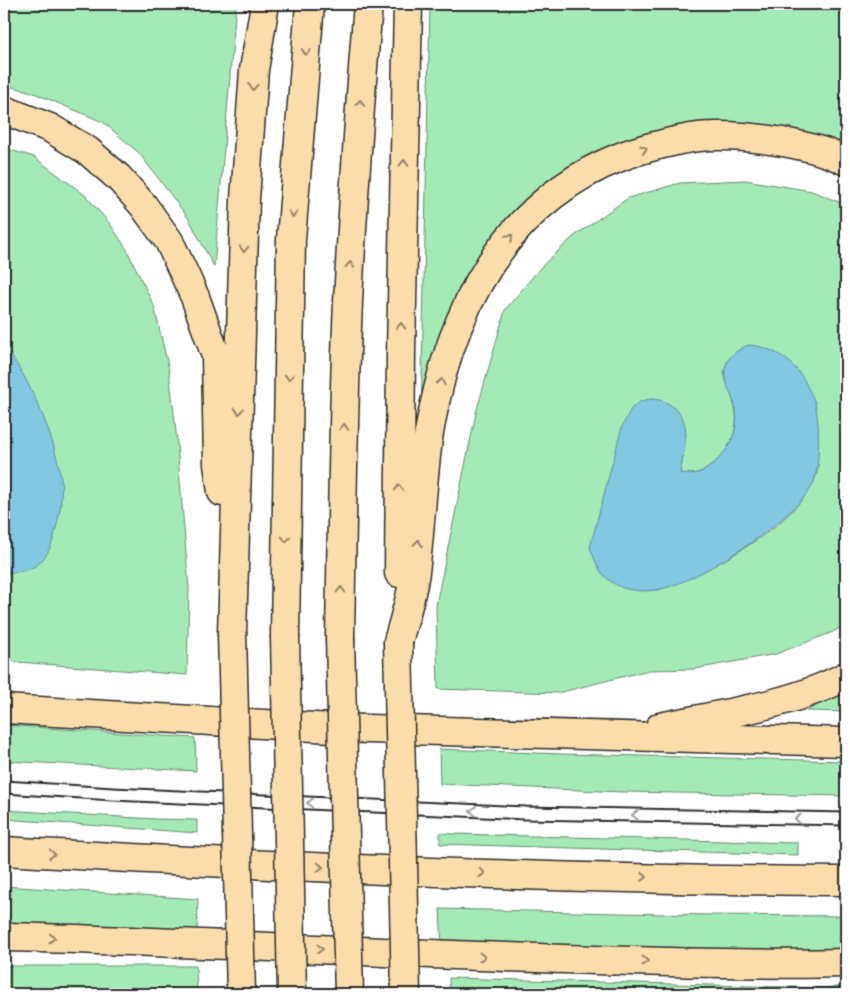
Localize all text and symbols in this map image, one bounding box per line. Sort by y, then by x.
one-way arrow [301,49,312,57]
one-way arrow [248,83,259,91]
one-way arrow [354,98,365,106]
one-way arrow [639,145,647,155]
one-way arrow [399,159,409,166]
one-way arrow [288,211,299,219]
one-way arrow [504,233,513,242]
one-way arrow [238,245,249,253]
one-way arrow [345,261,356,269]
one-way arrow [396,321,406,329]
one-way arrow [284,373,294,381]
one-way arrow [435,378,446,387]
one-way arrow [233,408,244,416]
one-way arrow [339,423,350,431]
one-way arrow [394,484,405,492]
one-way arrow [281,535,292,543]
one-way arrow [412,538,423,546]
one-way arrow [336,585,346,593]
one-way arrow [306,798,314,809]
one-way arrow [468,805,476,816]
one-way arrow [631,810,638,820]
one-way arrow [793,813,801,824]
one-way arrow [49,848,57,859]
one-way arrow [316,861,324,872]
one-way arrow [478,867,486,878]
one-way arrow [641,872,649,883]
one-way arrow [49,933,57,943]
one-way arrow [316,944,324,955]
one-way arrow [478,952,486,962]
one-way arrow [641,956,649,967]

